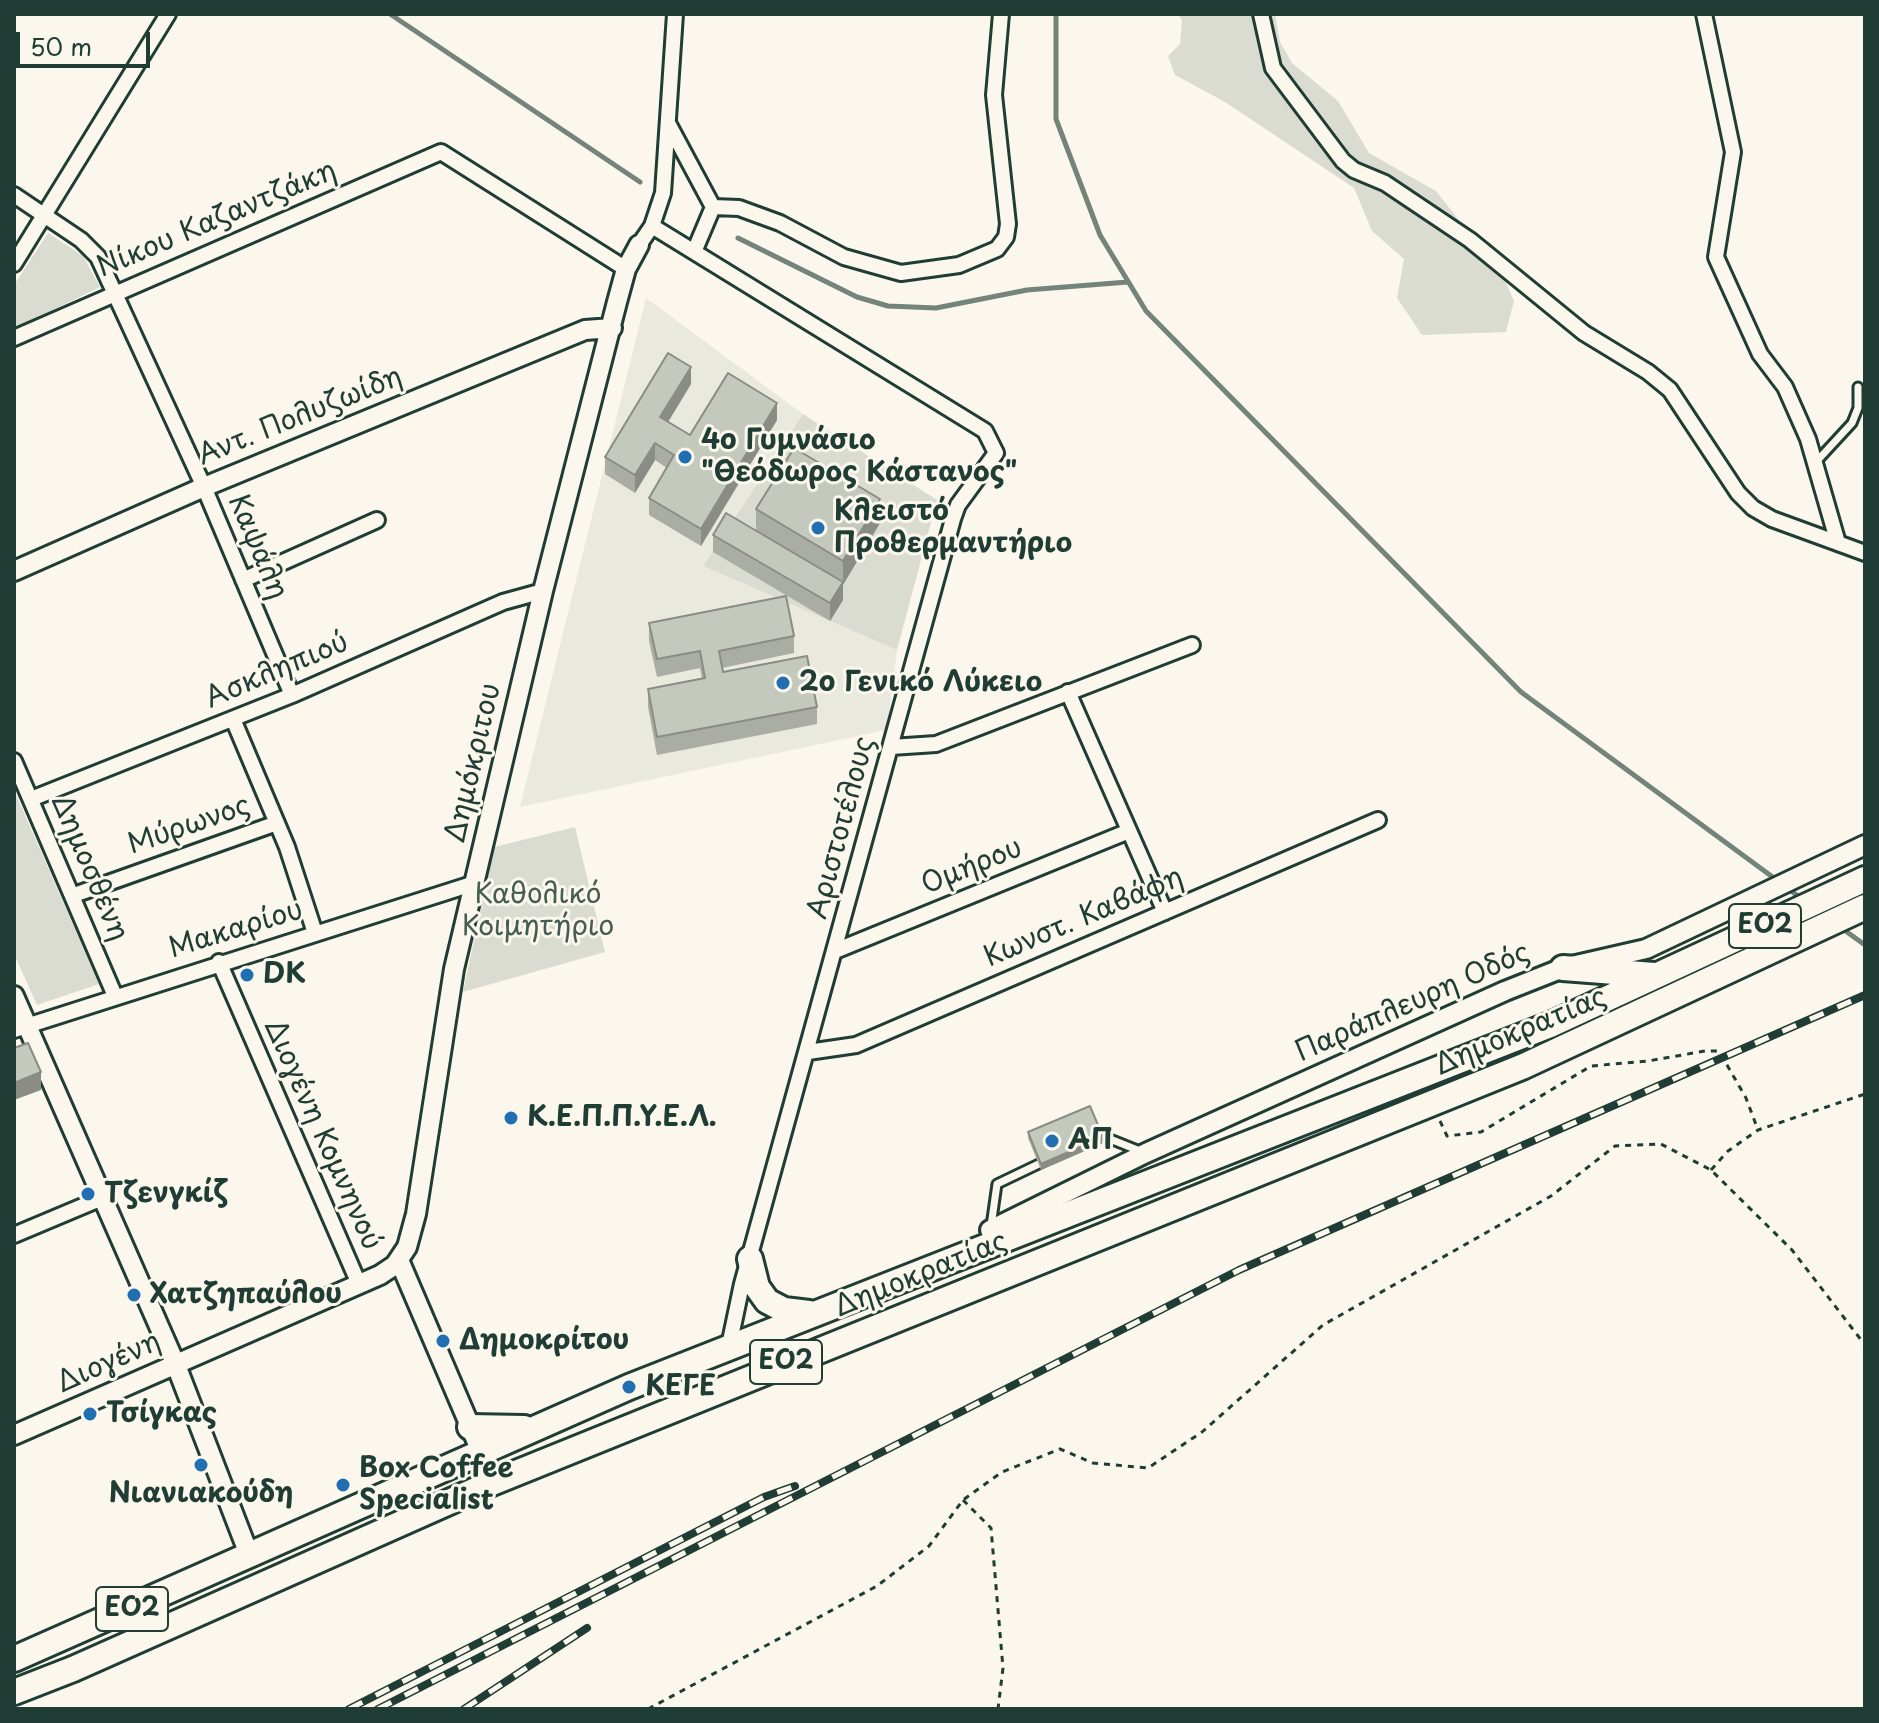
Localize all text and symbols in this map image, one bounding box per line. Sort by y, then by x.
scale bar [20,16,154,66]
text: 50 m [30,28,92,64]
street label: Νίκου Καζαντζάκη [92,154,342,286]
street label: Αντ. Πολυζωίδη [193,361,407,473]
place label: 4ο Γυμνάσιο "Θεόδωρος Κάστανος" [701,424,1017,490]
marker: 4ο Γυμνάσιο "Θεόδωρος Κάστανος" [676,448,694,466]
street label: Καψάλη [220,489,294,605]
place label: Κλειστό Προθερμαντήριο [834,495,1072,561]
marker: Κλειστό Προθερμαντήριο [809,519,827,537]
street label: Ασκληπιού [201,626,353,716]
place label: 2ο Γενικό Λύκειο [799,666,1042,700]
marker: 2ο Γενικό Λύκειο [774,674,792,692]
street label: Δημόκριτου [439,680,509,846]
street label: Αριστοτέλους [802,733,882,923]
street label: Μύρωνος [123,789,255,863]
street label: Δημοσθένη [43,790,135,946]
street label: Ομήρου [917,832,1027,902]
street label: Κωνστ. Καβάφη [979,861,1189,975]
park label: Καθολικό Κοιμητήριο [462,878,614,944]
street label: Μακαρίου [165,894,307,966]
road number: ΕΟ2 [1729,904,1801,948]
street label: Παράπλευρη Οδός [1291,936,1535,1070]
place label: DK [263,958,306,992]
marker: DK [238,966,256,984]
street label: Δημοκρατίας [1430,981,1612,1083]
street label: Διογένη Κομνηνού [256,1015,388,1255]
place label: Κ.Ε.Π.Π.Υ.Ε.Λ. [527,1101,717,1135]
marker: Κ.Ε.Π.Π.Υ.Ε.Λ. [502,1109,520,1127]
place label: ΑΠ [1068,1124,1113,1158]
marker: ΑΠ [1043,1132,1061,1150]
place label: Τζενγκίζ [104,1177,228,1211]
marker: Τζενγκίζ [79,1185,97,1203]
street label: Δημοκρατίας [830,1225,1012,1325]
place label: Χατζηπαύλου [150,1278,342,1312]
marker: Χατζηπαύλου [125,1286,143,1304]
place label: Δημοκρίτου [459,1324,629,1358]
street label: Διογένη [52,1325,166,1401]
marker: Δημοκρίτου [434,1332,452,1350]
road number: ΕΟ2 [750,1340,822,1384]
place label: ΚΕΓΕ [645,1370,716,1404]
marker: ΚΕΓΕ [620,1378,638,1396]
place label: Τσίγκας [106,1397,217,1431]
marker: Τσίγκας [81,1405,99,1423]
place label: Box Coffee Specialist [359,1452,513,1518]
marker: Νιανιακούδη [192,1456,210,1474]
marker: Box Coffee Specialist [334,1476,352,1494]
place label: Νιανιακούδη [109,1477,293,1511]
road number: ΕΟ2 [96,1587,168,1631]

